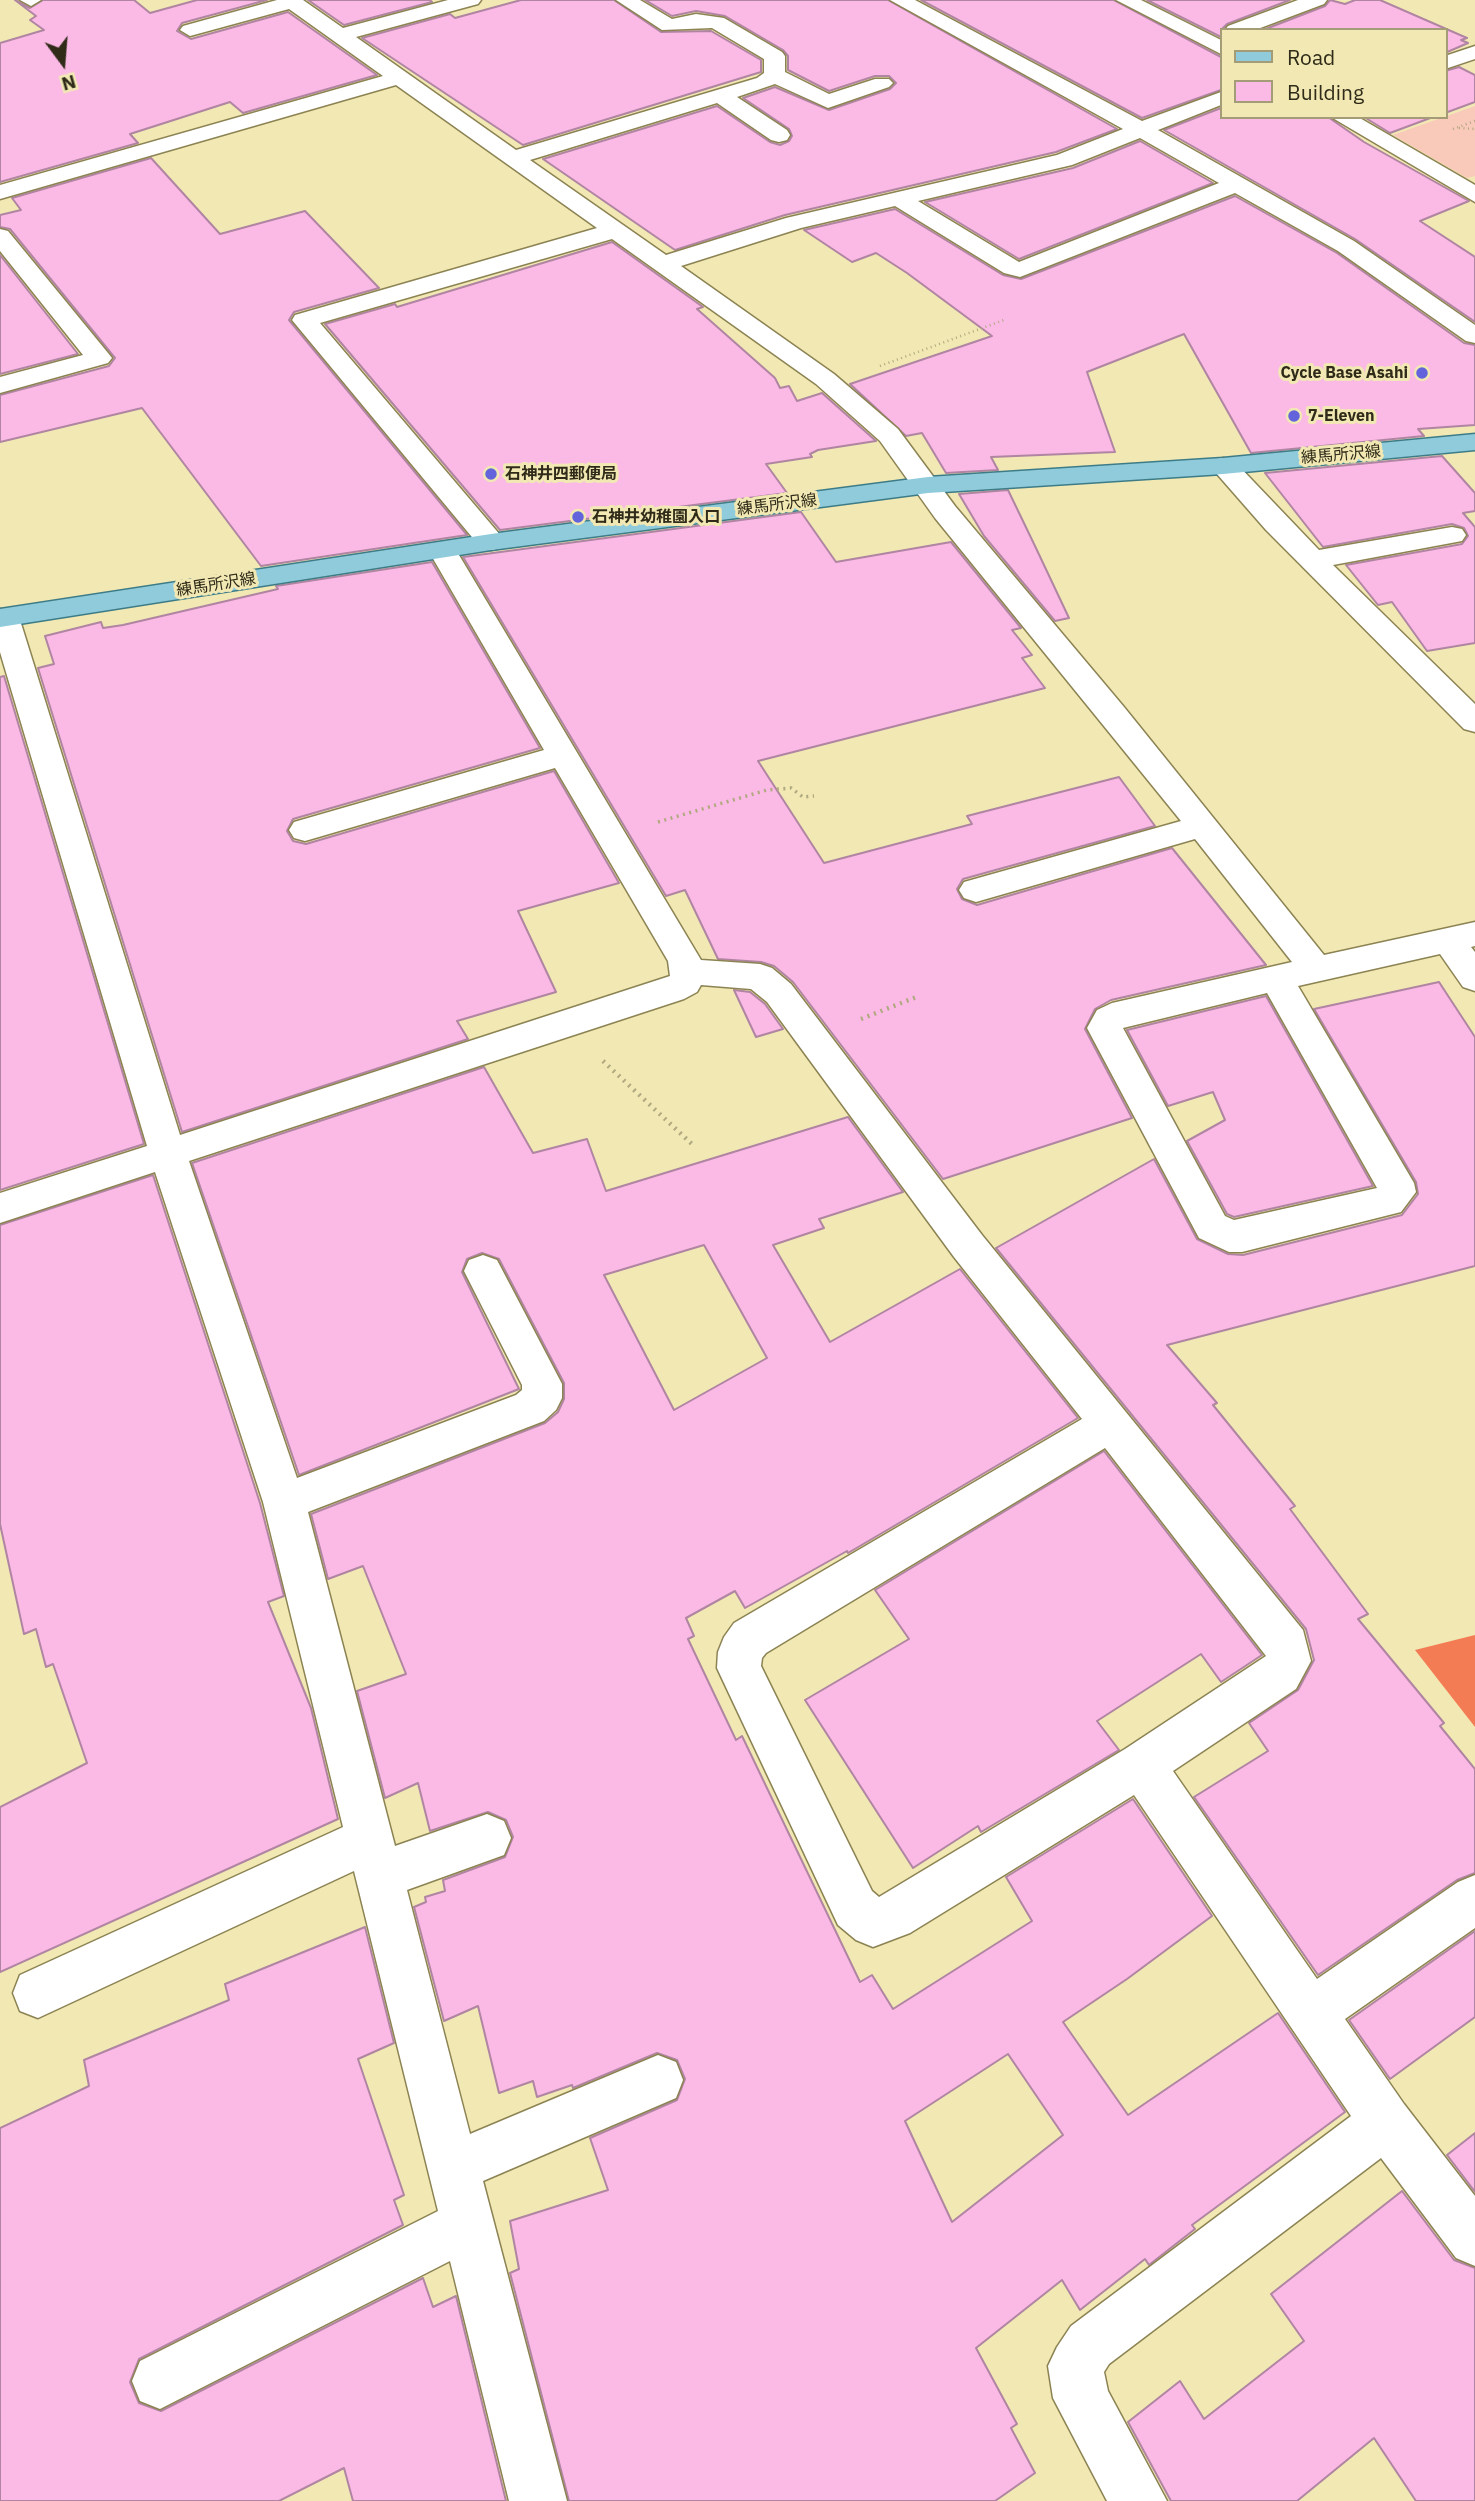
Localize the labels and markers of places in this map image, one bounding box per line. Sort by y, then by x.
place label: Cycle Base Asahi [1280,363,1408,383]
marker: Cycle Base Asahi [1414,365,1430,381]
place label: 7-Eleven [1308,406,1374,426]
marker: 7-Eleven [1286,408,1302,424]
place label: 石神井四郵便局 [505,464,617,484]
marker: 石神井四郵便局 [483,466,499,482]
place label: 石神井幼稚園入口 [592,507,720,527]
marker: 石神井幼稚園入口 [570,509,586,525]

